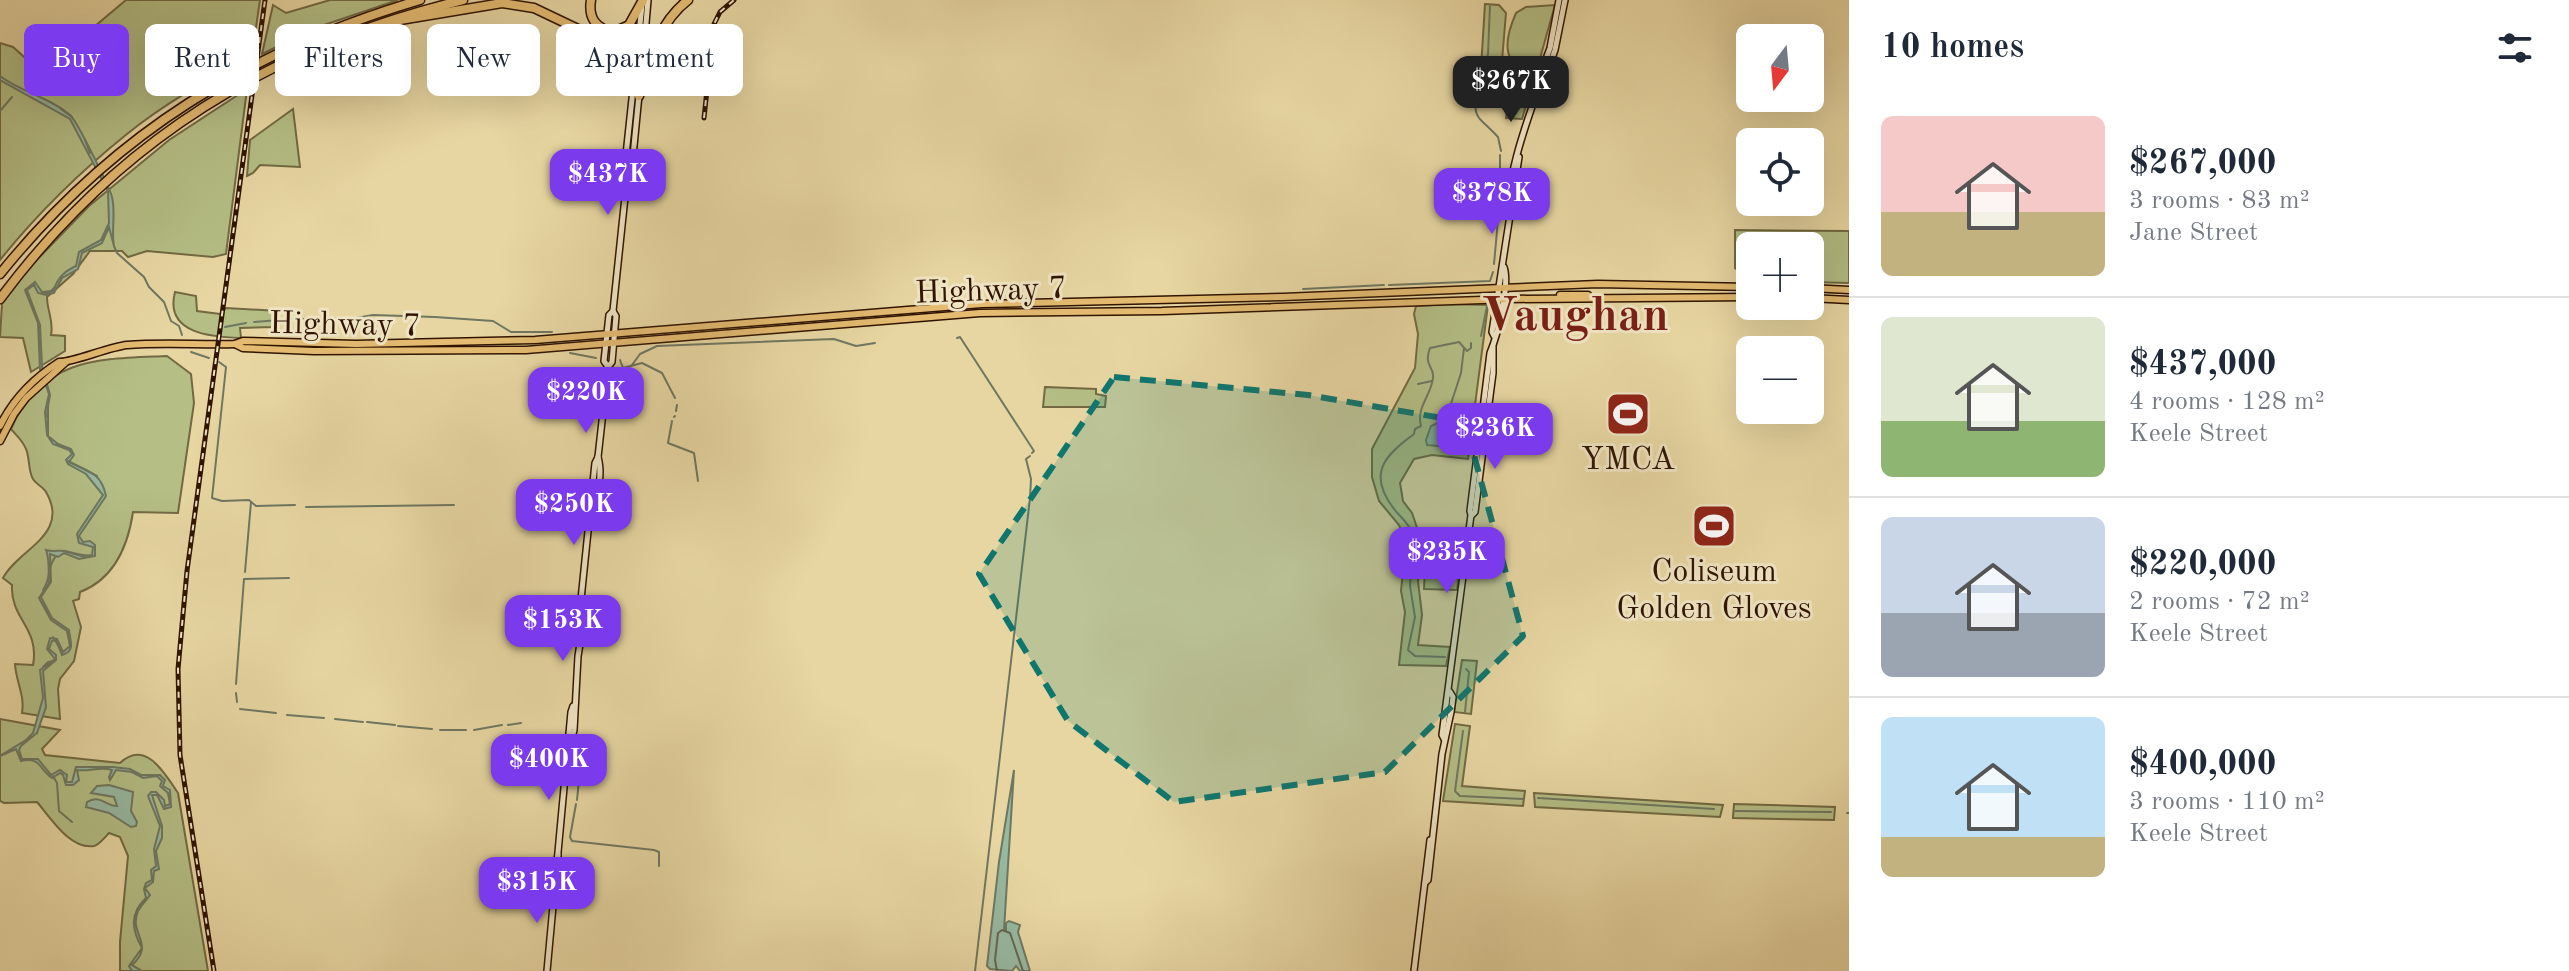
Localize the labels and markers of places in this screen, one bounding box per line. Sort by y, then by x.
pin: $267K [1455,56,1567,124]
pin: $437K [552,149,664,217]
pin: $378K [1436,168,1548,236]
pin: $220K [530,367,642,435]
sports icon: YMCA [1604,390,1652,438]
pin: $236K [1439,403,1551,471]
place label: YMCA [1581,445,1675,477]
pin: $250K [518,479,630,547]
sports icon: Coliseum Golden Gloves [1690,502,1738,550]
pin: $235K [1391,527,1503,595]
place label: Coliseum Golden Gloves [1616,557,1812,626]
pin: $153K [507,595,619,663]
pin: $400K [493,734,605,802]
pin: $315K [481,857,593,925]

